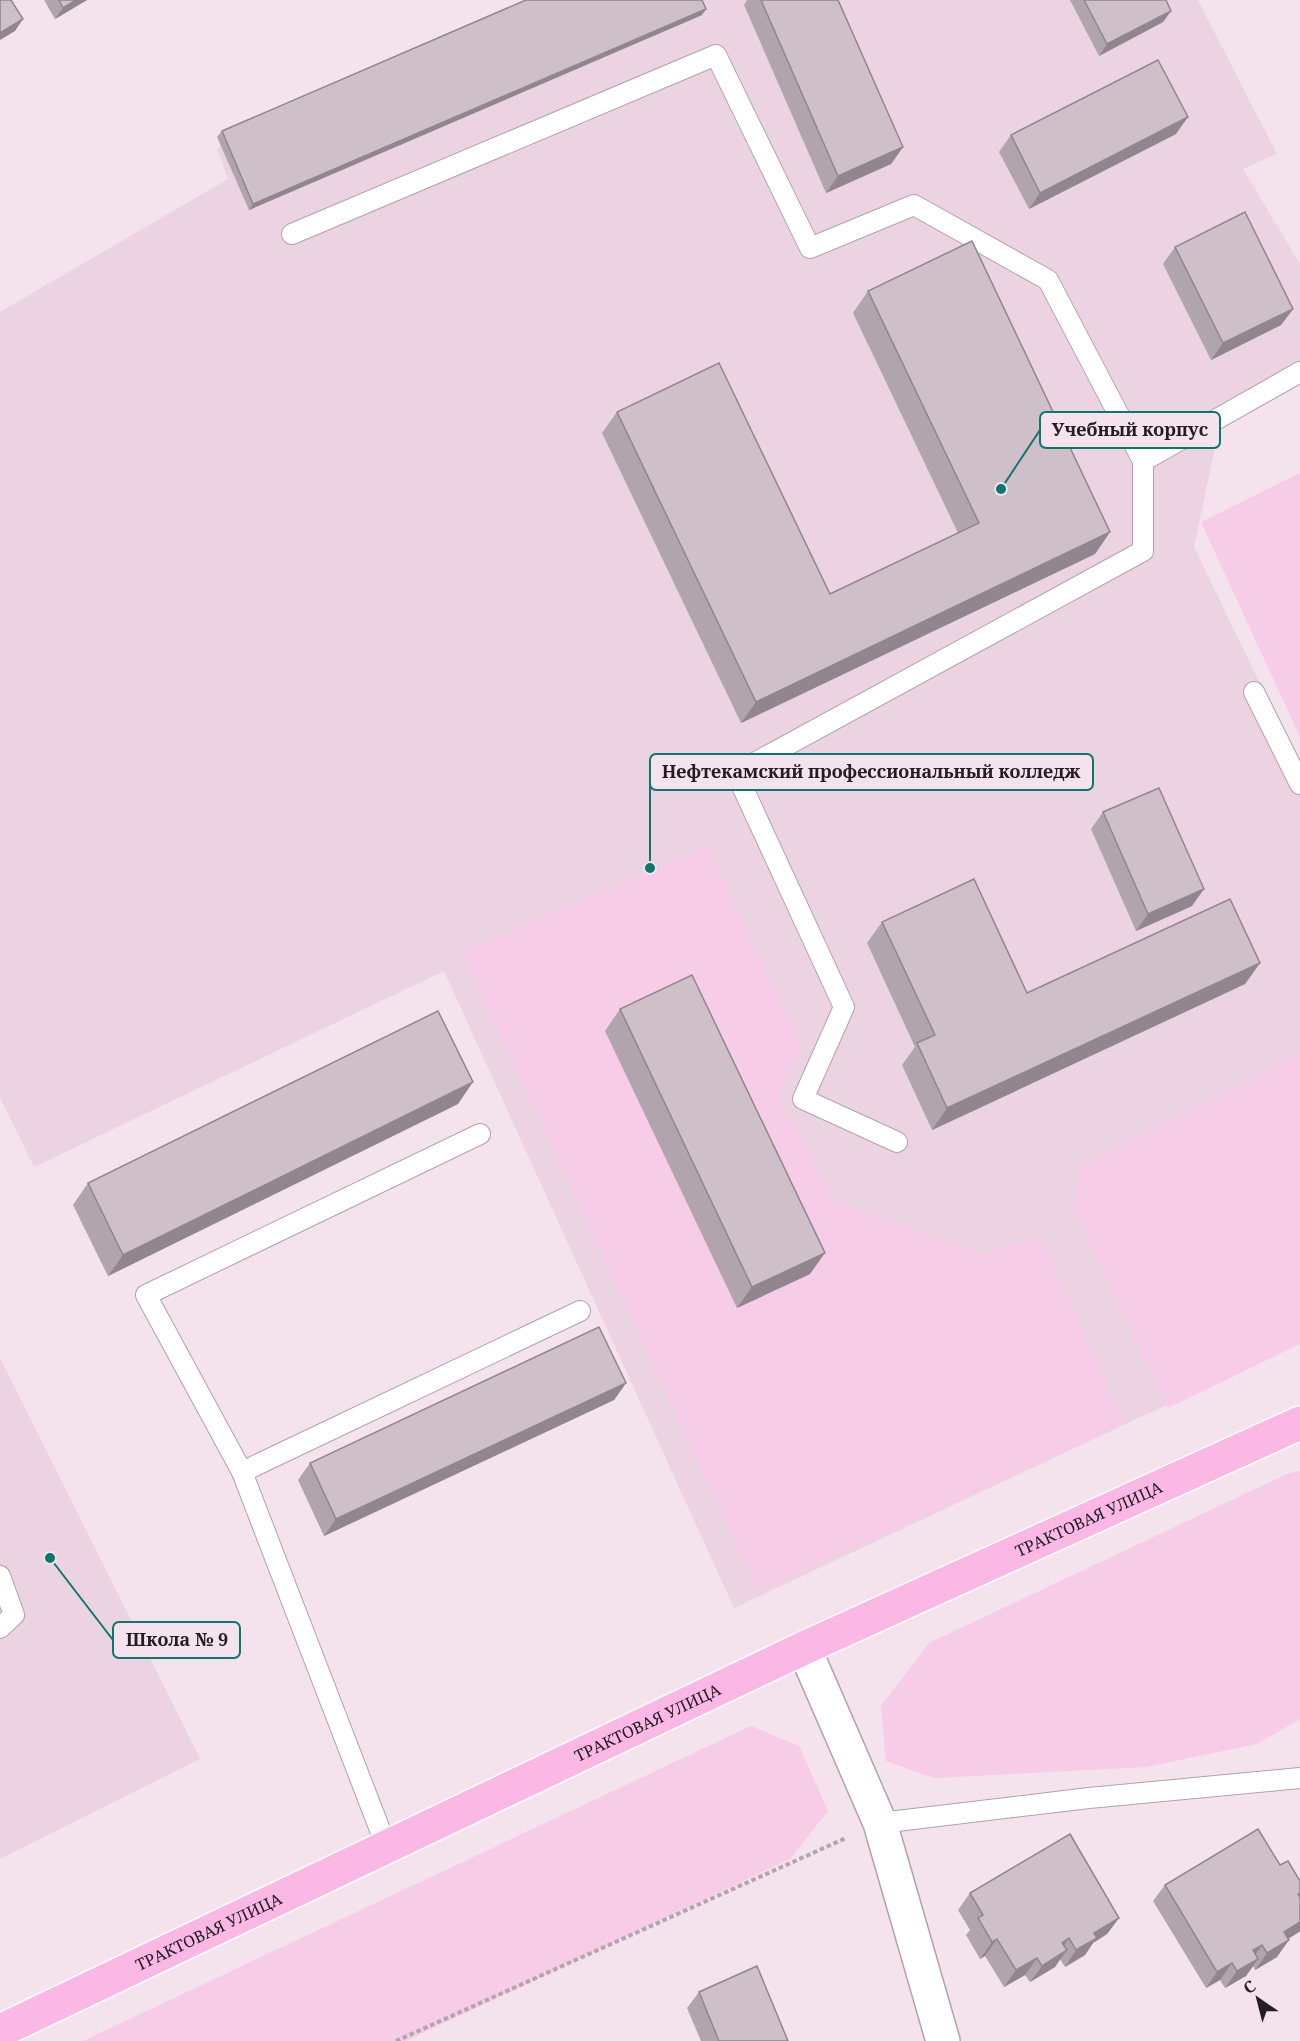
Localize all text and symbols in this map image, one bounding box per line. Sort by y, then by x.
callout: Учебный корпус [1040,412,1220,448]
text: Учебный корпус [1052,417,1208,441]
callout: Нефтекамский профессиональный колледж [650,754,1093,790]
text: Нефтекамский профессиональный колледж [662,759,1080,783]
street label: ТРАКТОВАЯ УЛИЦА [1011,1476,1166,1562]
callout: Школа № 9 [113,1622,240,1658]
text: Школа № 9 [126,1627,228,1651]
street label: ТРАКТОВАЯ УЛИЦА [571,1678,725,1767]
street label: ТРАКТОВАЯ УЛИЦА [132,1887,286,1976]
north arrow [1228,1969,1288,2029]
text: С [1239,1975,1260,1999]

